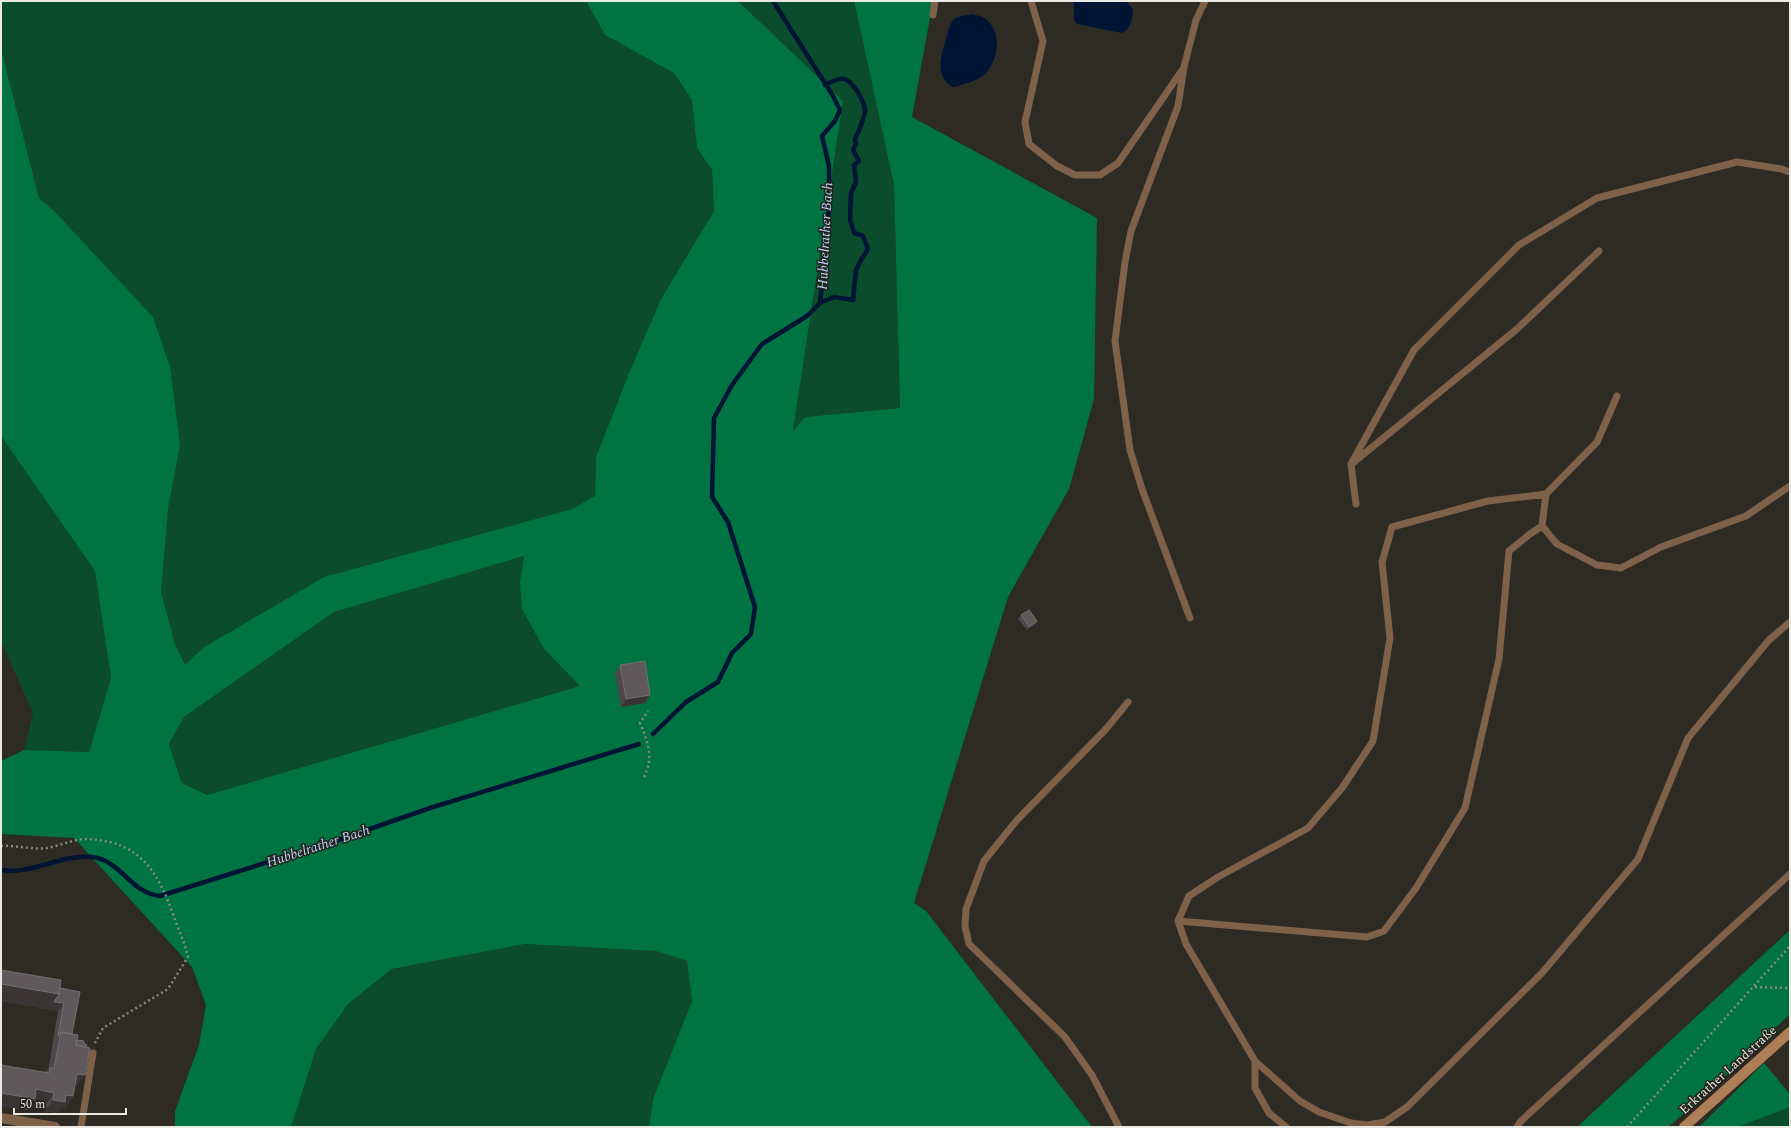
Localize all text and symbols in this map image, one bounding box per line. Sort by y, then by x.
water label: Hubbelrather Bach [812,182,838,290]
water label: Hubbelrather Bach [263,819,373,873]
street label: Erkrather Landstraße [1675,1021,1781,1119]
scale bar [14,1090,126,1116]
text: 50 m [20,1095,45,1114]

